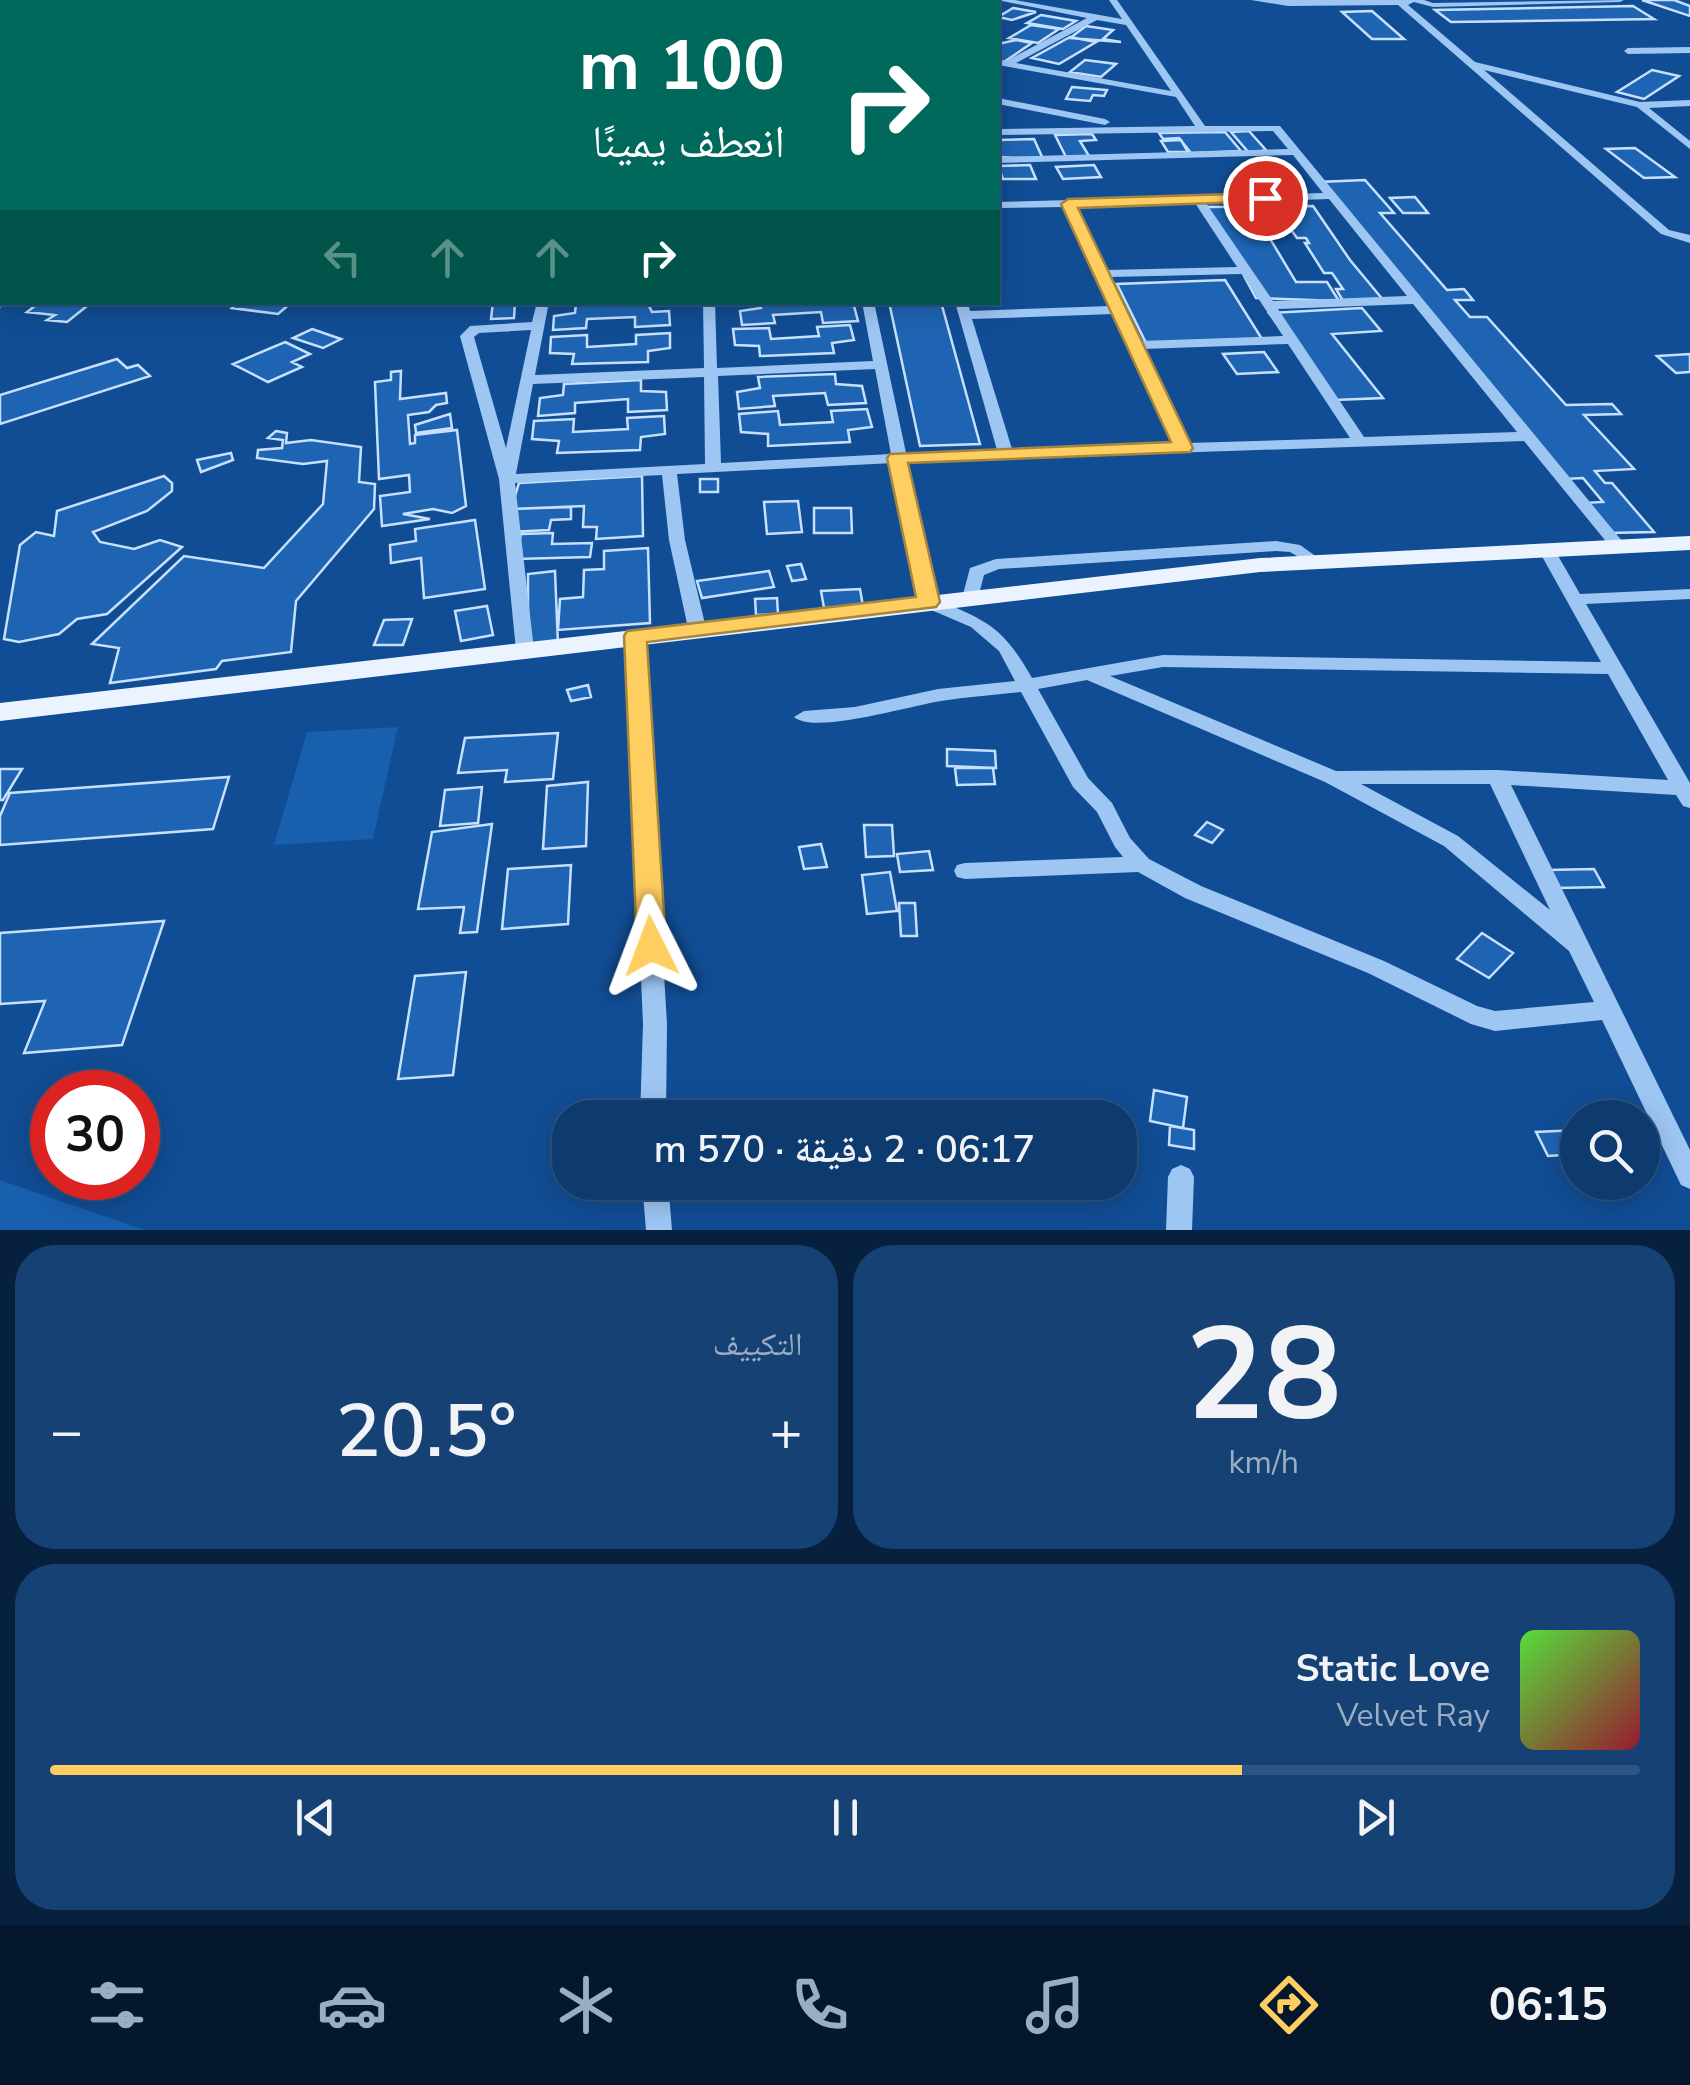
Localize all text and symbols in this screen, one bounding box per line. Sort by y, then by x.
text: 100 m [579,18,785,114]
icon: right [820,40,950,170]
text: انعطف يمينًا [592,112,785,173]
pin [1223,156,1308,241]
icon: arrive [1238,171,1293,226]
icon: left [315,230,370,285]
icon: ahead [420,230,475,285]
icon: ahead [525,230,580,285]
icon: right [630,230,685,285]
position arrow [599,894,703,998]
speed limit sign: 30 [30,1070,160,1200]
map controls [1560,1100,1660,1200]
button: search [1560,1100,1660,1200]
text: 06:17 · 2 دقيقة · 570 m [654,1124,1035,1175]
text: 28 [1186,1287,1342,1464]
text: التكييف [713,1323,803,1366]
text: 20.5° [336,1380,517,1482]
text: − [50,1394,83,1469]
text: + [769,1394,803,1469]
text: km/h [1228,1441,1299,1484]
text: Static Love [1295,1643,1490,1694]
text: Velvet Ray [1336,1694,1490,1737]
icon: previous [288,1790,343,1845]
icon: pause [818,1790,873,1845]
icon: next [1348,1790,1403,1845]
icon: filters [82,1970,152,2040]
icon: car [317,1970,387,2040]
icon: climate [551,1970,621,2040]
icon: phone [785,1970,855,2040]
icon: music [1020,1970,1090,2040]
icon: directions [1254,1970,1324,2040]
text: 06:15 [1489,1975,1608,2036]

